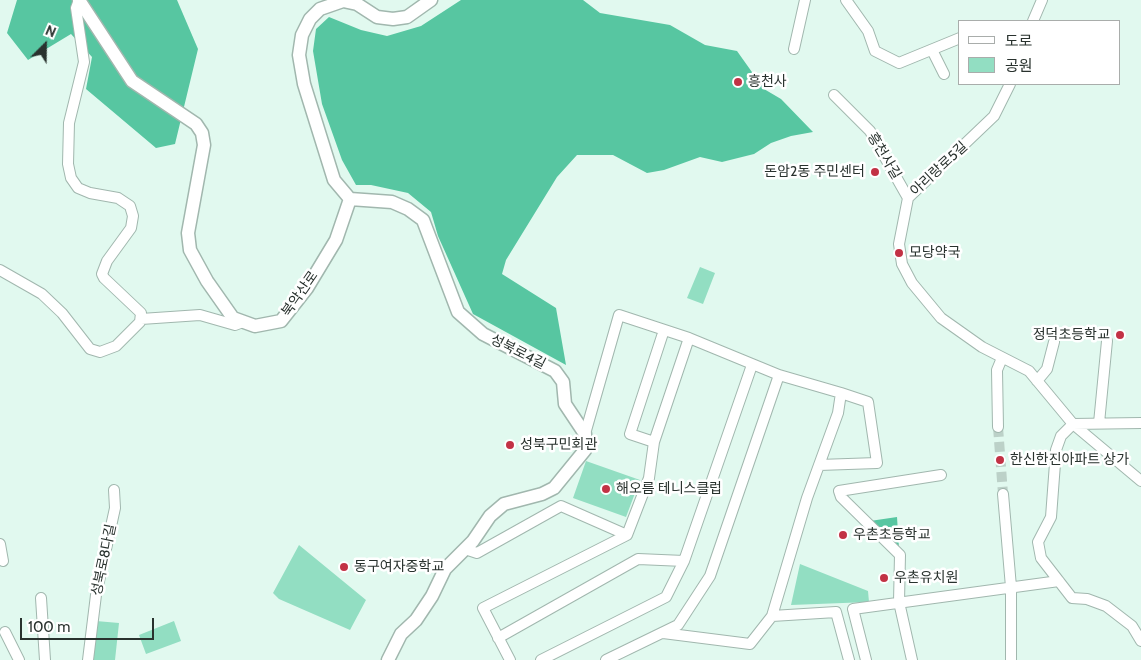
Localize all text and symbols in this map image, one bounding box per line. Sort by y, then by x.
north arrow [20,20,70,70]
legend [958,20,1121,85]
text: N [43,21,59,41]
text: 도로 [1005,32,1033,50]
text: 공원 [1005,57,1033,75]
place label: 흥천사 [748,74,787,90]
marker: 흥천사 [732,76,744,88]
street label: 흥천사길 [864,130,904,182]
street label: 아리랑로5길 [907,138,971,200]
place label: 돈암2동 주민센터 [764,164,865,180]
marker: 돈암2동 주민센터 [869,166,881,178]
place label: 모당약국 [909,245,961,261]
marker: 모당약국 [893,247,905,259]
street label: 북악산로 [278,268,322,320]
place label: 정덕초등학교 [1033,327,1110,343]
marker: 정덕초등학교 [1114,329,1126,341]
street label: 성북로4길 [488,331,548,373]
place label: 성북구민회관 [520,437,597,453]
marker: 성북구민회관 [504,439,516,451]
place label: 한신한진아파트 상가 [1010,452,1129,468]
marker: 한신한진아파트 상가 [994,454,1006,466]
place label: 해오름 테니스클럽 [616,481,722,497]
marker: 해오름 테니스클럽 [600,483,612,495]
street label: 성북로8다길 [88,523,120,597]
place label: 우촌초등학교 [853,527,930,543]
marker: 우촌초등학교 [837,529,849,541]
place label: 동구여자중학교 [354,559,444,575]
marker: 동구여자중학교 [338,561,350,573]
place label: 우촌유치원 [894,570,958,586]
marker: 우촌유치원 [878,572,890,584]
scale bar [22,608,156,640]
text: 100 m [28,618,70,636]

